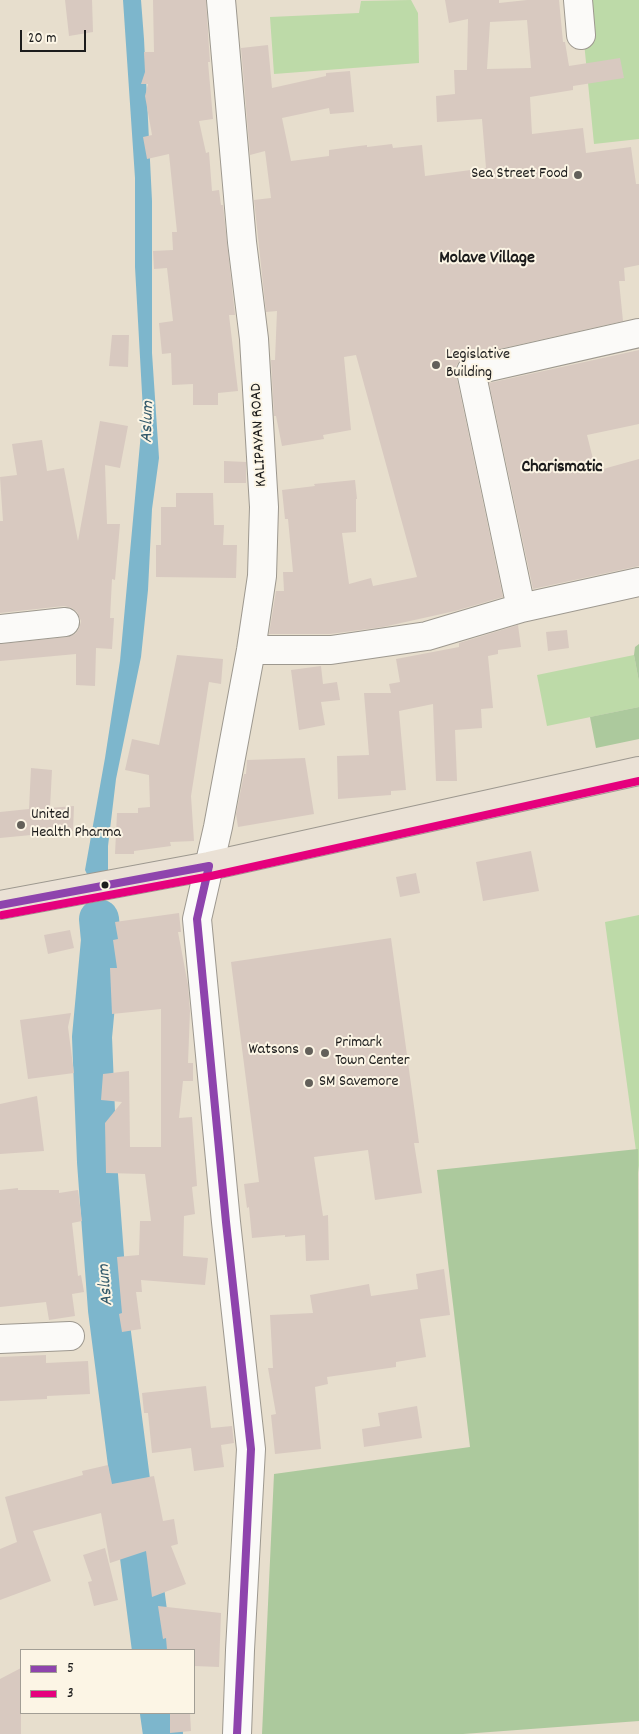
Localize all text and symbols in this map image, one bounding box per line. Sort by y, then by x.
scale bar [22,20,89,52]
text: 20 m [28,28,56,50]
place label: Sea Street Food [471,165,568,185]
marker: Sea Street Food [572,169,584,181]
district label: Molave Village [439,249,535,271]
place label: Legislative Building [446,346,510,384]
marker: Legislative Building [430,359,442,371]
street label: KALIPAYAN ROAD [248,383,272,487]
water label: Aslum [137,401,161,443]
district label: Charismatic [521,458,603,480]
place label: United Health Pharma [31,806,121,844]
marker: United Health Pharma [15,819,27,831]
unlabelled marker [100,880,110,890]
place label: Primark Town Center [335,1034,410,1072]
place label: Watsons [248,1041,299,1061]
marker: Watsons [303,1045,315,1057]
marker: Primark Town Center [319,1047,331,1059]
place label: SM Savemore [319,1073,398,1093]
marker: SM Savemore [303,1077,315,1089]
water label: Aslum [94,1263,120,1307]
legend [20,1649,195,1714]
text: 5 [67,1658,74,1680]
text: 3 [67,1683,74,1705]

